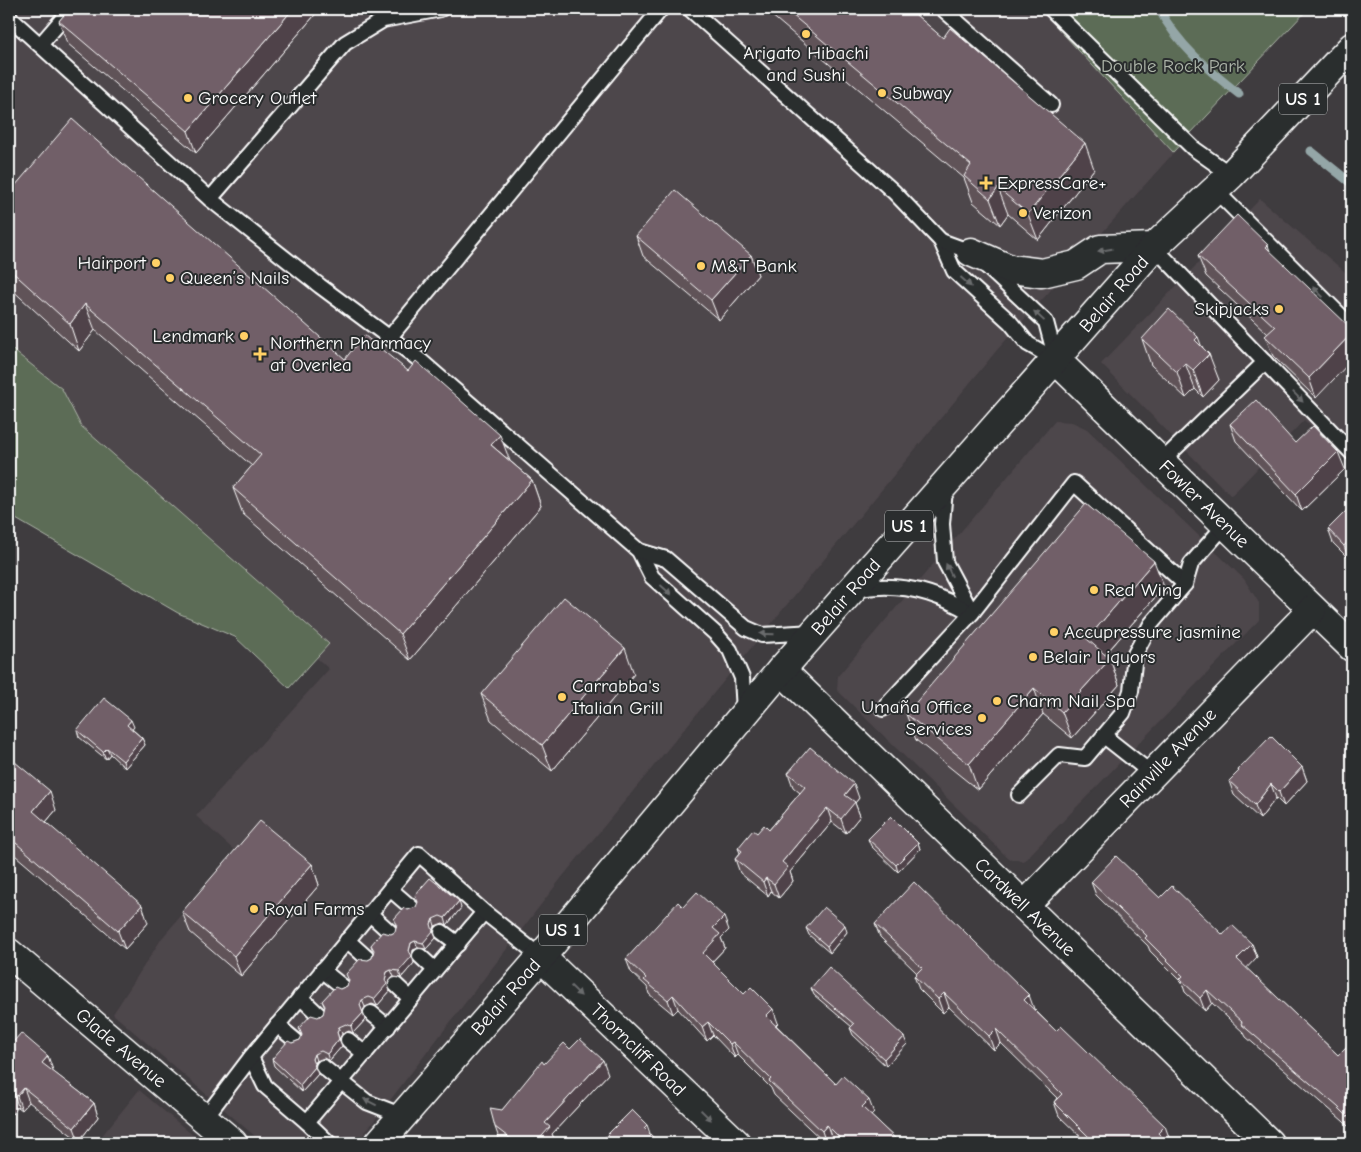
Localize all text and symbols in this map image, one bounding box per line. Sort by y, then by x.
marker: Arigato Hibachi and Sushi [800,28,812,40]
place label: Arigato Hibachi and Sushi [743,42,869,86]
park label: Double Rock Park [1101,55,1246,77]
place label: Subway [892,82,952,104]
road number: US 1 [1279,84,1327,115]
place label: Grocery Outlet [198,87,317,109]
marker: Subway [876,87,888,99]
marker: Grocery Outlet [182,92,194,104]
place label: ExpressCare+ [997,172,1107,194]
marker: ExpressCare+ [979,176,993,190]
place label: Verizon [1033,202,1092,224]
marker: Verizon [1017,207,1029,219]
one-way arrow [1097,247,1113,255]
street label: Belair Road [1075,251,1153,337]
place label: Hairport [77,252,147,274]
place label: M&T Bank [711,255,798,277]
marker: Hairport [150,257,162,269]
marker: M&T Bank [695,260,707,272]
place label: Queen’s Nails [180,267,289,289]
marker: Queen’s Nails [164,272,176,284]
one-way arrow [960,276,972,288]
one-way arrow [1312,287,1324,299]
place label: Skipjacks [1194,298,1269,320]
marker: Skipjacks [1273,303,1285,315]
one-way arrow [1034,310,1046,322]
place label: Lendmark [152,325,235,347]
marker: Lendmark [238,330,250,342]
place label: Northern Pharmacy at Overlea [270,332,431,376]
marker: Northern Pharmacy at Overlea [254,348,266,360]
one-way arrow [1292,391,1304,403]
street label: Fowler Avenue [1154,456,1254,552]
road number: US 1 [885,511,933,542]
street label: Belair Road [807,554,885,640]
one-way arrow [944,563,952,577]
place label: Red Wing [1104,579,1182,601]
one-way arrow [660,584,672,596]
marker: Red Wing [1088,584,1100,596]
place label: Accupressure jasmine [1064,621,1241,643]
marker: Accupressure jasmine [1048,626,1060,638]
one-way arrow [758,629,774,637]
place label: Belair Liquors [1043,646,1155,668]
marker: Belair Liquors [1027,651,1039,663]
place label: Carrabba's Italian Grill [572,675,663,719]
place label: Charm Nail Spa [1007,690,1136,712]
marker: Carrabba's Italian Grill [556,691,568,703]
marker: Charm Nail Spa [991,695,1003,707]
place label: Umaña Office Services [861,696,972,740]
street label: Rainville Avenue [1115,704,1221,812]
marker: Umaña Office Services [976,712,988,724]
street label: Cardwell Avenue [970,853,1080,961]
place label: Royal Farms [264,898,365,920]
marker: Royal Farms [248,903,260,915]
road number: US 1 [539,914,587,946]
street label: Belair Road [467,954,545,1040]
one-way arrow [570,985,582,997]
street label: Thorncliff Road [586,999,690,1101]
street label: Glade Avenue [71,1004,171,1092]
one-way arrow [363,1098,377,1106]
one-way arrow [700,1109,712,1121]

